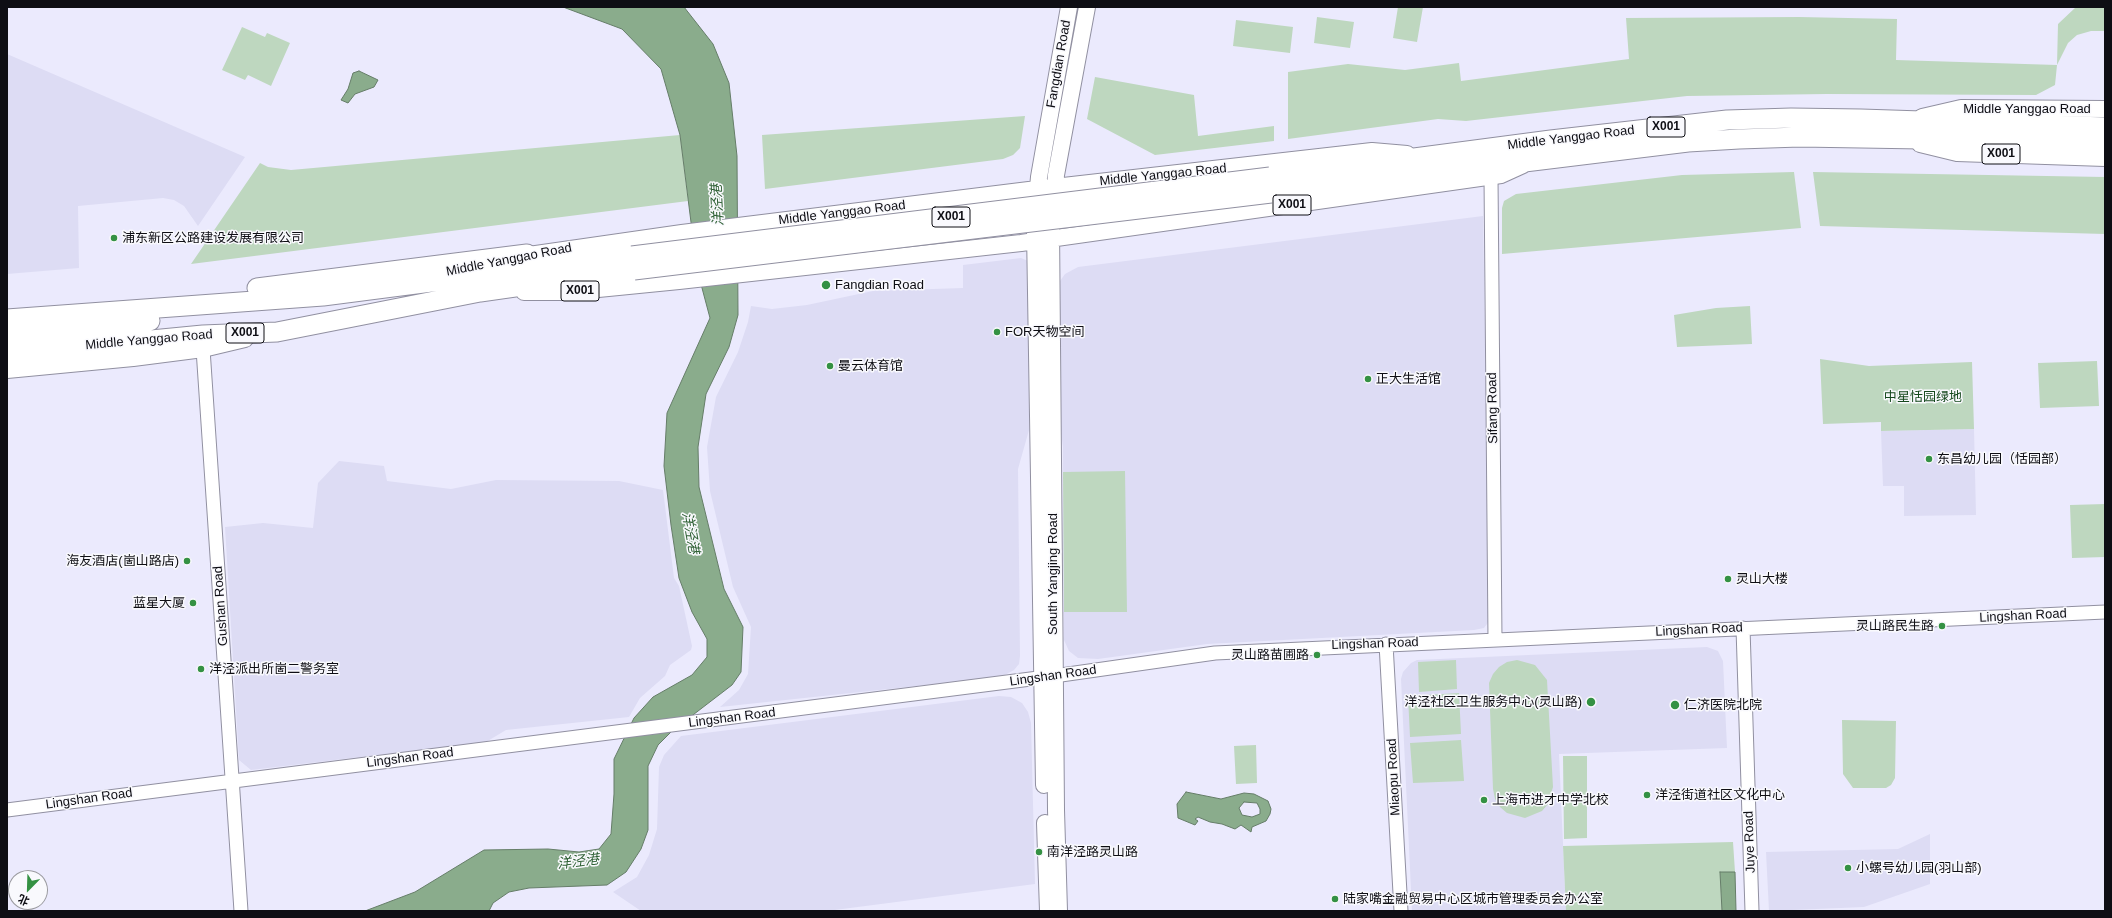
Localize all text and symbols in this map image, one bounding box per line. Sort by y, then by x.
street label: Fangdian Road [1044,19,1074,109]
street label: Middle Yanggao Road [1963,101,2091,117]
road number: X001 [1647,117,1685,137]
street label: Middle Yanggao Road [1507,122,1635,154]
road number: X001 [1982,144,2020,164]
street label: Middle Yanggao Road [1099,161,1227,189]
water label: 洋泾港 [709,184,727,226]
road number: X001 [1273,195,1311,215]
street label: Middle Yanggao Road [778,197,906,229]
road number: X001 [932,207,970,227]
place label: 浦东新区公路建设发展有限公司 [122,230,304,246]
marker: 浦东新区公路建设发展有限公司 [109,233,119,243]
street label: Middle Yanggao Road [445,240,573,280]
place label: Fangdian Road [835,277,924,293]
marker: Fangdian Road [820,279,832,291]
road number: X001 [561,281,599,301]
road number: X001 [226,323,264,343]
place label: FOR天物空间 [1005,324,1084,340]
street label: Middle Yanggao Road [85,327,213,353]
marker: FOR天物空间 [992,327,1002,337]
place label: 曼云体育馆 [838,358,903,374]
marker: 曼云体育馆 [825,361,835,371]
place label: 正大生活馆 [1376,371,1441,387]
street label: Sifang Road [1485,372,1501,444]
marker: 正大生活馆 [1363,374,1373,384]
park label: 中星恬园绿地 [1884,389,1962,405]
place label: 东昌幼儿园（恬园部） [1937,451,2067,467]
marker: 东昌幼儿园（恬园部） [1924,454,1934,464]
water label: 洋泾港 [678,511,702,555]
street label: South Yangjing Road [1045,513,1061,635]
place label: 海友酒店(崮山路店) [66,553,179,569]
marker: 海友酒店(崮山路店) [182,556,192,566]
street label: Gushan Road [210,565,232,647]
place label: 灵山大楼 [1736,571,1788,587]
marker: 灵山大楼 [1723,574,1733,584]
place label: 蓝星大厦 [133,595,185,611]
marker: 蓝星大厦 [188,598,198,608]
street label: Lingshan Road [1979,606,2067,626]
place label: 灵山路民生路 [1856,618,1934,634]
street label: Lingshan Road [1655,620,1743,640]
marker: 灵山路民生路 [1937,621,1947,631]
street label: Lingshan Road [1331,635,1419,653]
place label: 灵山路苗圃路 [1231,647,1309,663]
marker: 灵山路苗圃路 [1312,650,1322,660]
place label: 洋泾派出所崮二警务室 [209,661,339,677]
street label: Lingshan Road [1009,662,1097,690]
marker: 洋泾派出所崮二警务室 [196,664,206,674]
place label: 洋泾社区卫生服务中心(灵山路) [1404,694,1582,710]
marker: 洋泾社区卫生服务中心(灵山路) [1585,696,1597,708]
place label: 仁济医院北院 [1684,697,1762,713]
marker: 仁济医院北院 [1669,699,1681,711]
street label: Lingshan Road [688,705,776,731]
street label: Miaopu Road [1384,738,1404,816]
street label: Lingshan Road [366,745,454,771]
street label: Lingshan Road [45,785,133,813]
place label: 洋泾街道社区文化中心 [1655,787,1785,803]
marker: 洋泾街道社区文化中心 [1642,790,1652,800]
place label: 上海市进才中学北校 [1492,792,1609,808]
marker: 上海市进才中学北校 [1479,795,1489,805]
street label: Juye Road [1741,811,1759,873]
place label: 南洋泾路灵山路 [1047,844,1138,860]
marker: 南洋泾路灵山路 [1034,847,1044,857]
water label: 洋泾港 [556,851,600,873]
place label: 小螺号幼儿园(羽山部) [1856,860,1982,876]
marker: 小螺号幼儿园(羽山部) [1843,863,1853,873]
north arrow [8,870,48,910]
place label: 陆家嘴金融贸易中心区城市管理委员会办公室 [1343,891,1603,907]
text: 北 [16,892,31,908]
marker: 陆家嘴金融贸易中心区城市管理委员会办公室 [1330,894,1340,904]

